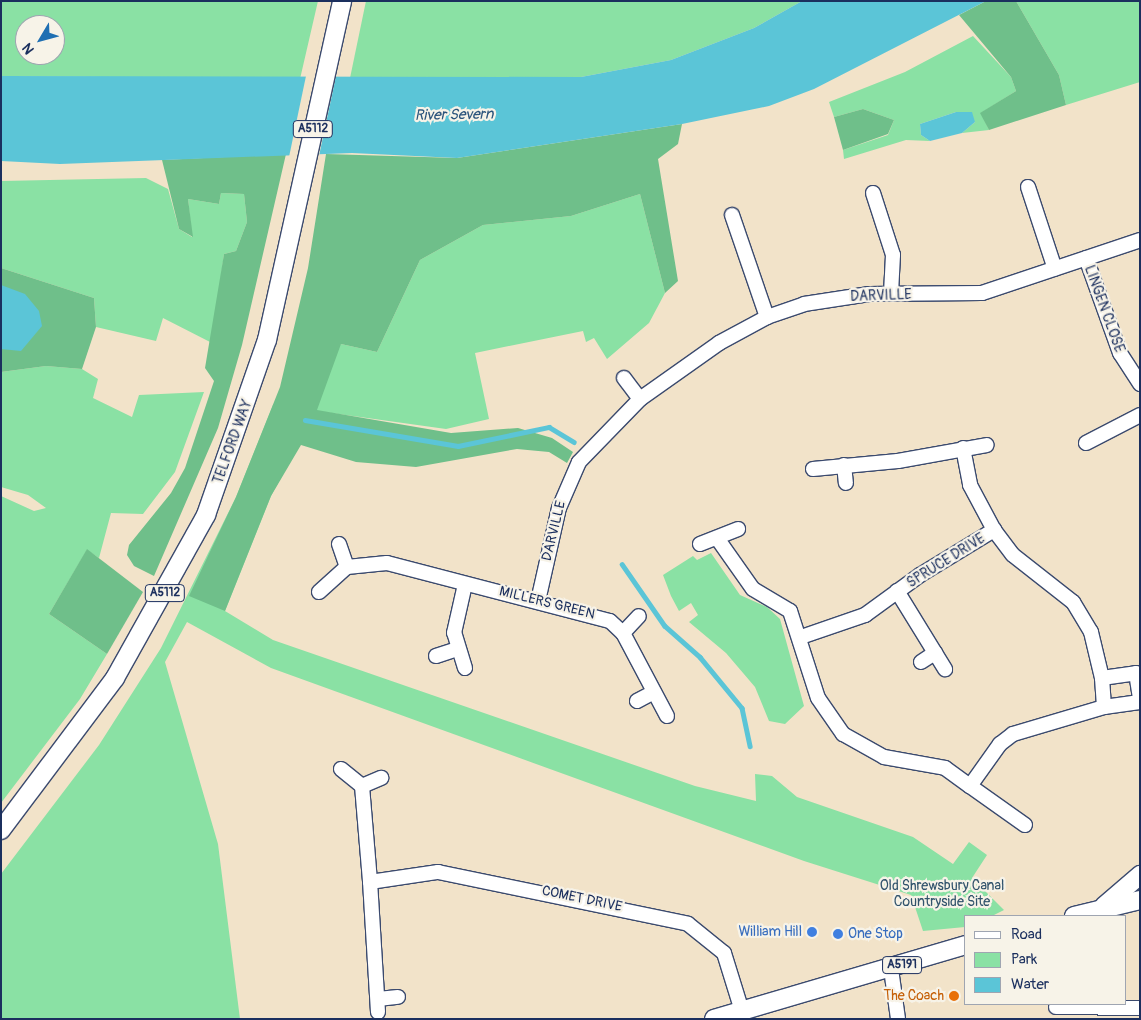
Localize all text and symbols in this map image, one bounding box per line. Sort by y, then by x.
north arrow [15,15,65,65]
text: N [19,40,38,58]
water label: River Severn [415,105,493,125]
road number: A5112 [292,120,334,138]
street label: LINGEN CLOSE [1080,263,1128,355]
street label: DARVILLE [850,287,912,305]
street label: TELFORD WAY [210,398,256,486]
street label: DARVILLE [538,499,570,563]
street label: SPRUCE DRIVE [904,530,988,592]
street label: MILLERS GREEN [497,583,597,623]
road number: A5112 [144,584,186,602]
park label: Old Shrewsbury Canal Countryside Site [880,878,1004,910]
street label: COMET DRIVE [540,882,624,916]
legend [964,915,1126,1005]
place label: William Hill [738,924,802,940]
text: Road [1011,925,1042,944]
marker: William Hill [806,926,818,938]
place label: One Stop [848,926,903,942]
marker: One Stop [832,928,844,940]
text: Park [1011,950,1037,969]
road number: A5191 [882,956,922,974]
text: Water [1011,975,1049,994]
place label: The Coach [883,988,944,1004]
marker: The Coach [948,990,960,1002]

